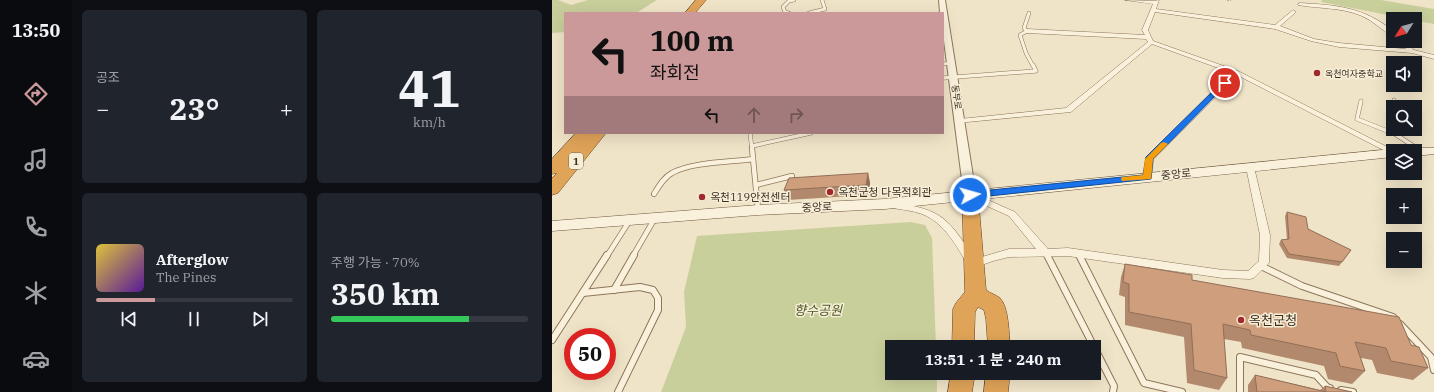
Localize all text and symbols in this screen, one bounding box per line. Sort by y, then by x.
north arrow [1386,12,1422,48]
map controls [1386,12,1422,268]
text: 13:50 [12,19,60,42]
text: 100 m [650,22,734,59]
icon: left [584,28,636,80]
text: 41 [398,54,461,121]
button: sound [1386,56,1422,92]
text: 좌회전 [650,61,700,84]
pin [1208,66,1242,100]
marker: 옥천여자중학교 [1312,68,1322,78]
place label: 옥천여자중학교 [1325,68,1383,79]
text: 공조 [96,69,120,86]
icon: arrive [1214,72,1236,94]
icon: directions [22,80,50,108]
street label: 동부로 [950,84,964,110]
text: 23° [169,89,220,128]
text: − [96,94,109,123]
text: + [280,94,293,123]
button: search [1386,100,1422,136]
icon: left [701,104,723,126]
icon: ahead [743,104,765,126]
icon: right [785,104,807,126]
text: km/h [413,114,446,131]
button: layers [1386,144,1422,180]
icon: music [22,146,50,174]
road number: 1 [569,153,583,169]
street label: 중앙로 [1160,165,1192,183]
position arrow [949,174,991,216]
place label: 옥천군청 다목적회관 [838,185,932,199]
marker: 옥천군청 다목적회관 [825,187,835,197]
button: + [1386,188,1422,224]
place label: 옥천119안전센터 [710,190,791,204]
marker: 옥천119안전센터 [697,192,707,202]
street label: 중앙로 [801,199,833,215]
icon: phone [22,213,50,241]
button: − [1386,232,1422,268]
text: Afterglow [156,250,229,269]
text: 주행 가능 · 70% [331,254,420,271]
text: The Pines [156,269,216,286]
text: 350 km [331,274,440,313]
icon: climate [22,279,50,307]
park label: 향수공원 [794,302,843,319]
icon: previous [118,308,140,330]
icon: pause [183,308,205,330]
icon: next [249,308,271,330]
place label: 옥천군청 [1249,312,1297,329]
marker: 옥천군청 [1236,315,1246,325]
speed limit sign: 50 [564,328,616,380]
icon: car [22,345,50,373]
text: 13:51 · 1 분 · 240 m [925,350,1061,369]

